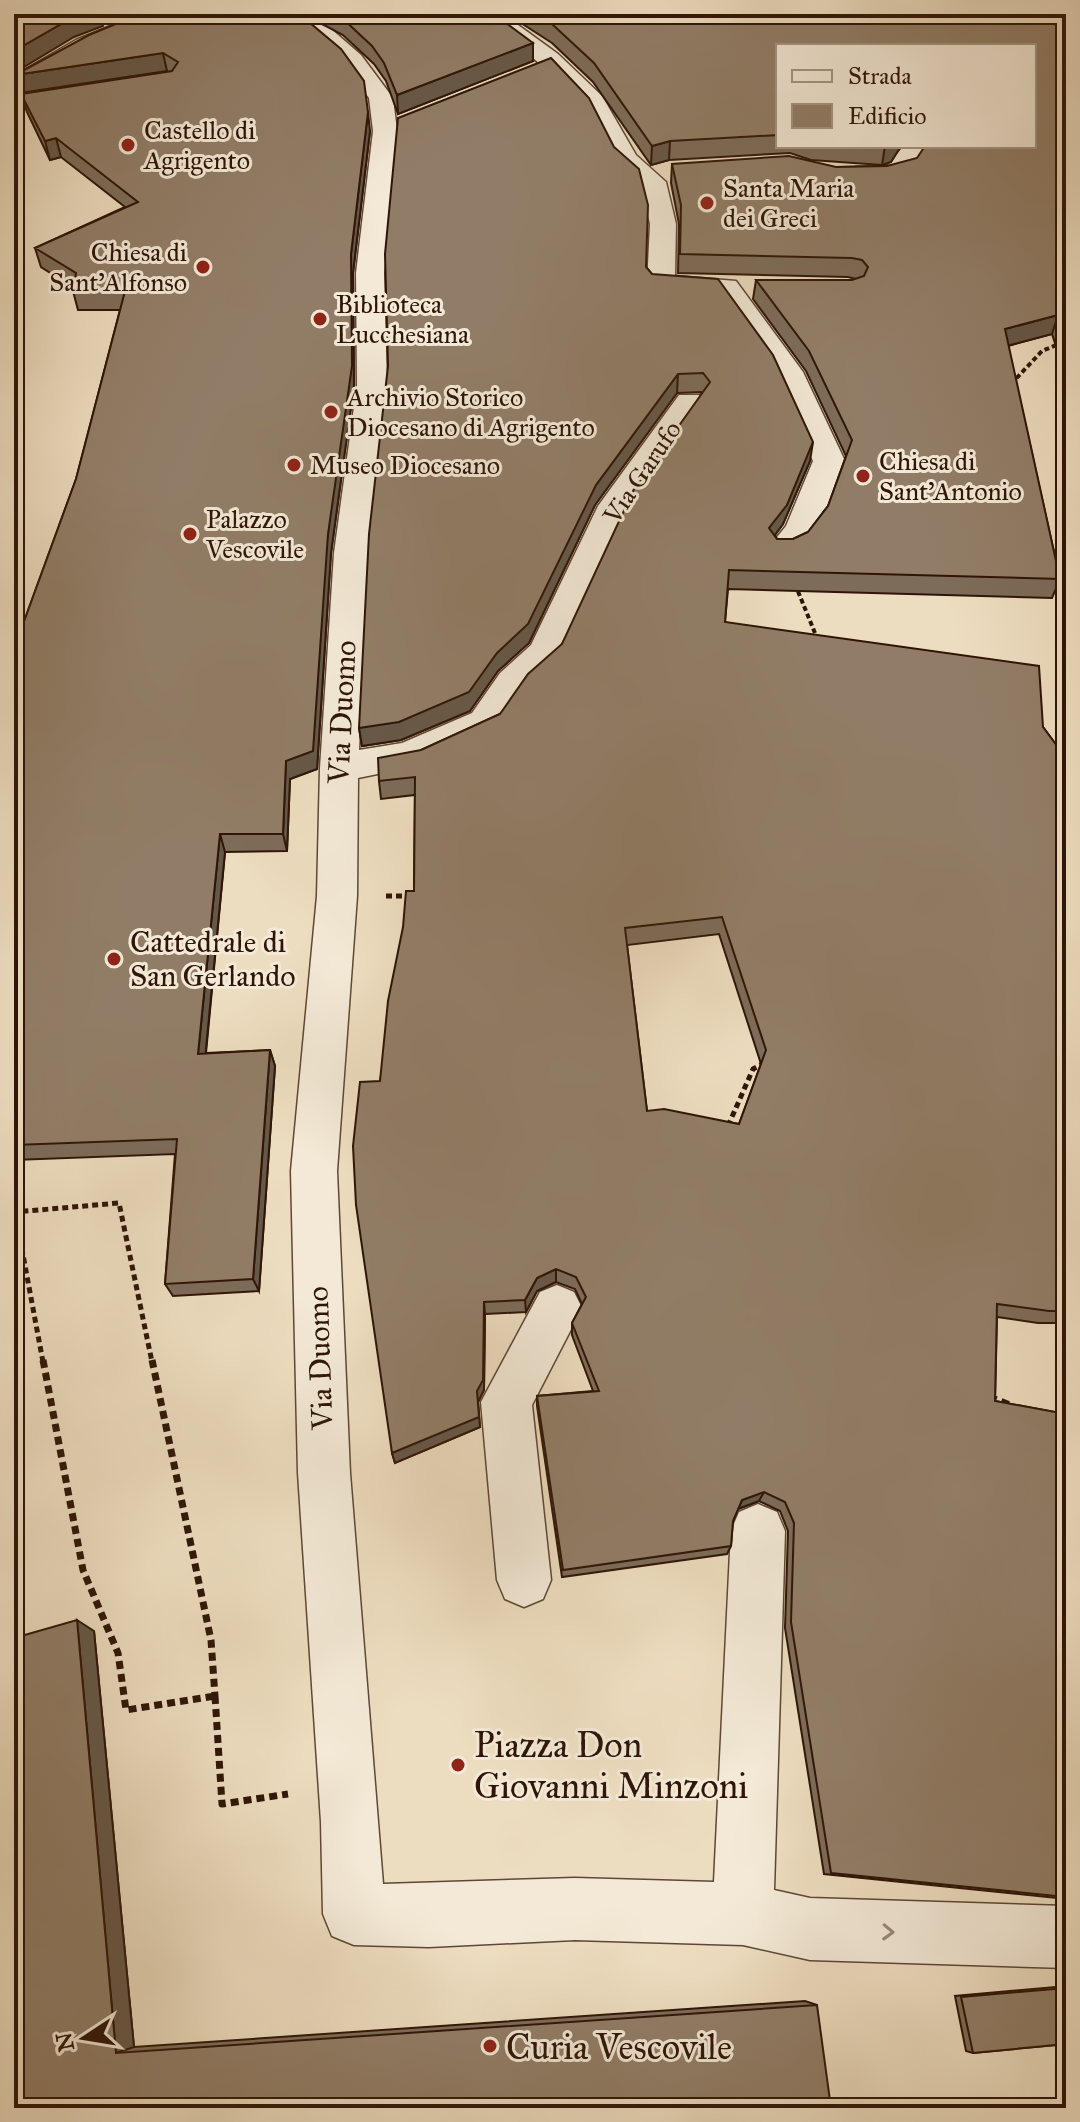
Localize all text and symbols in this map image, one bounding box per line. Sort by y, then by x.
legend [776,44,1036,148]
text: Strada [848,61,912,91]
text: Edificio [848,101,927,131]
place label: Castello di Agrigento [143,114,255,176]
marker: Castello di Agrigento [119,136,137,154]
place label: Santa Maria dei Greci [723,172,854,234]
marker: Santa Maria dei Greci [698,194,716,212]
place label: Chiesa di Sant'Alfonso [49,236,187,298]
marker: Chiesa di Sant'Alfonso [194,258,212,276]
place label: Biblioteca Lucchesiana [336,288,469,350]
marker: Biblioteca Lucchesiana [311,310,329,328]
place label: Archivio Storico Diocesano di Agrigento [346,381,595,443]
marker: Archivio Storico Diocesano di Agrigento [322,403,340,421]
street label: Via Garufo [595,414,688,530]
place label: Chiesa di Sant'Antonio [879,445,1022,507]
place label: Museo Diocesano [310,449,500,481]
marker: Museo Diocesano [285,456,303,474]
marker: Chiesa di Sant'Antonio [854,467,872,485]
place label: Palazzo Vescovile [205,503,304,565]
marker: Palazzo Vescovile [181,525,199,543]
street label: Via Duomo [320,639,364,786]
place label: Cattedrale di San Gerlando [130,924,296,994]
marker: Cattedrale di San Gerlando [105,950,123,968]
street label: Via Duomo [300,1286,341,1431]
place label: Piazza Don Giovanni Minzoni [474,1723,748,1808]
marker: Piazza Don Giovanni Minzoni [449,1756,467,1774]
one-way arrow [882,1923,895,1940]
north arrow [44,1998,124,2078]
place label: Curia Vescovile [506,2025,732,2069]
text: N [50,2030,80,2054]
marker: Curia Vescovile [481,2037,499,2055]

